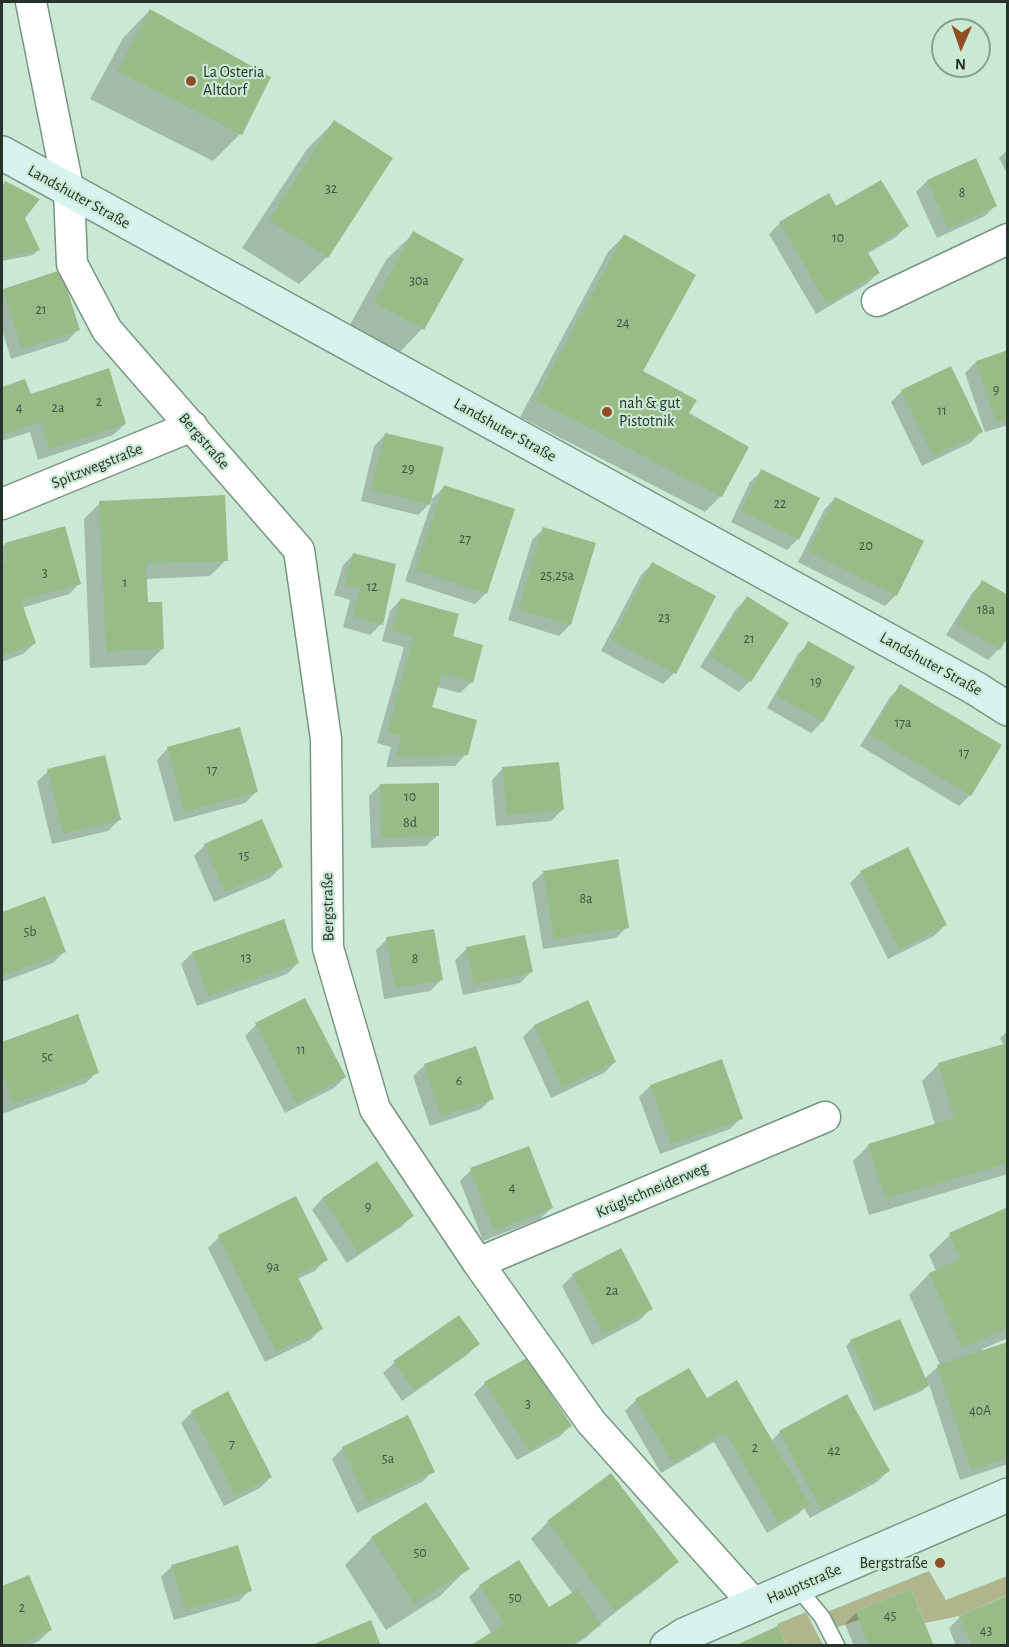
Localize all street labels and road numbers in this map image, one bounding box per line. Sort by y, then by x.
street label: Landshuter Straße [24,161,134,233]
street label: Landshuter Straße [450,394,560,466]
street label: Bergstraße [174,409,234,473]
street label: Spitzwegstraße [49,439,145,493]
street label: Landshuter Straße [876,628,986,700]
street label: Bergstraße [318,873,338,941]
street label: Krüglschneiderweg [593,1158,711,1222]
street label: Hauptstraße [764,1560,844,1608]

